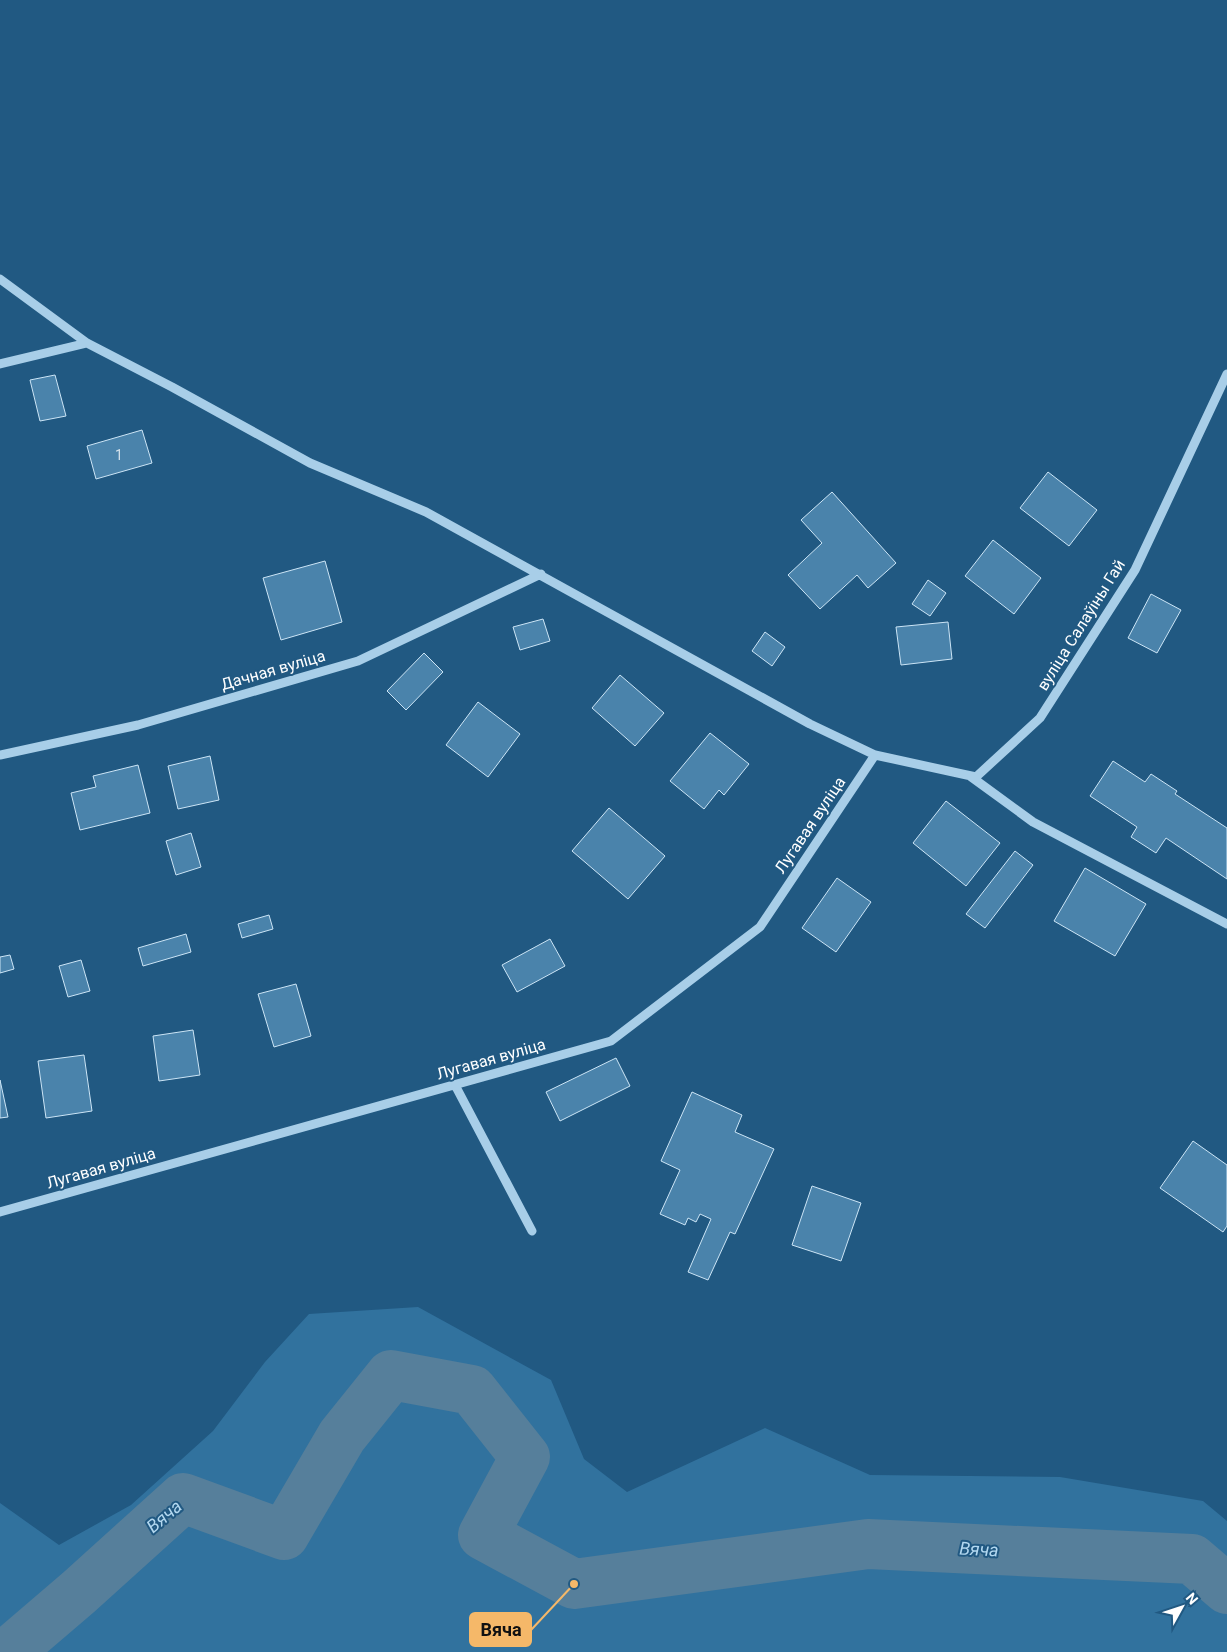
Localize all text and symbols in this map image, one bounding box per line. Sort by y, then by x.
house number: 1 [115,447,123,463]
street label: вуліца Салаўіны Гай [1033,556,1129,694]
street label: Дачная вуліца [219,646,327,694]
street label: Лугавая вуліца [771,773,849,877]
street label: Лугавая вуліца [434,1034,548,1084]
street label: Лугавая вуліца [44,1143,158,1193]
water label: Вяча [142,1495,186,1537]
water label: Вяча [959,1537,999,1561]
north arrow [1157,1582,1207,1632]
text: N [1183,1590,1201,1608]
callout: Вяча [470,1613,531,1646]
text: Вяча [480,1619,522,1640]

